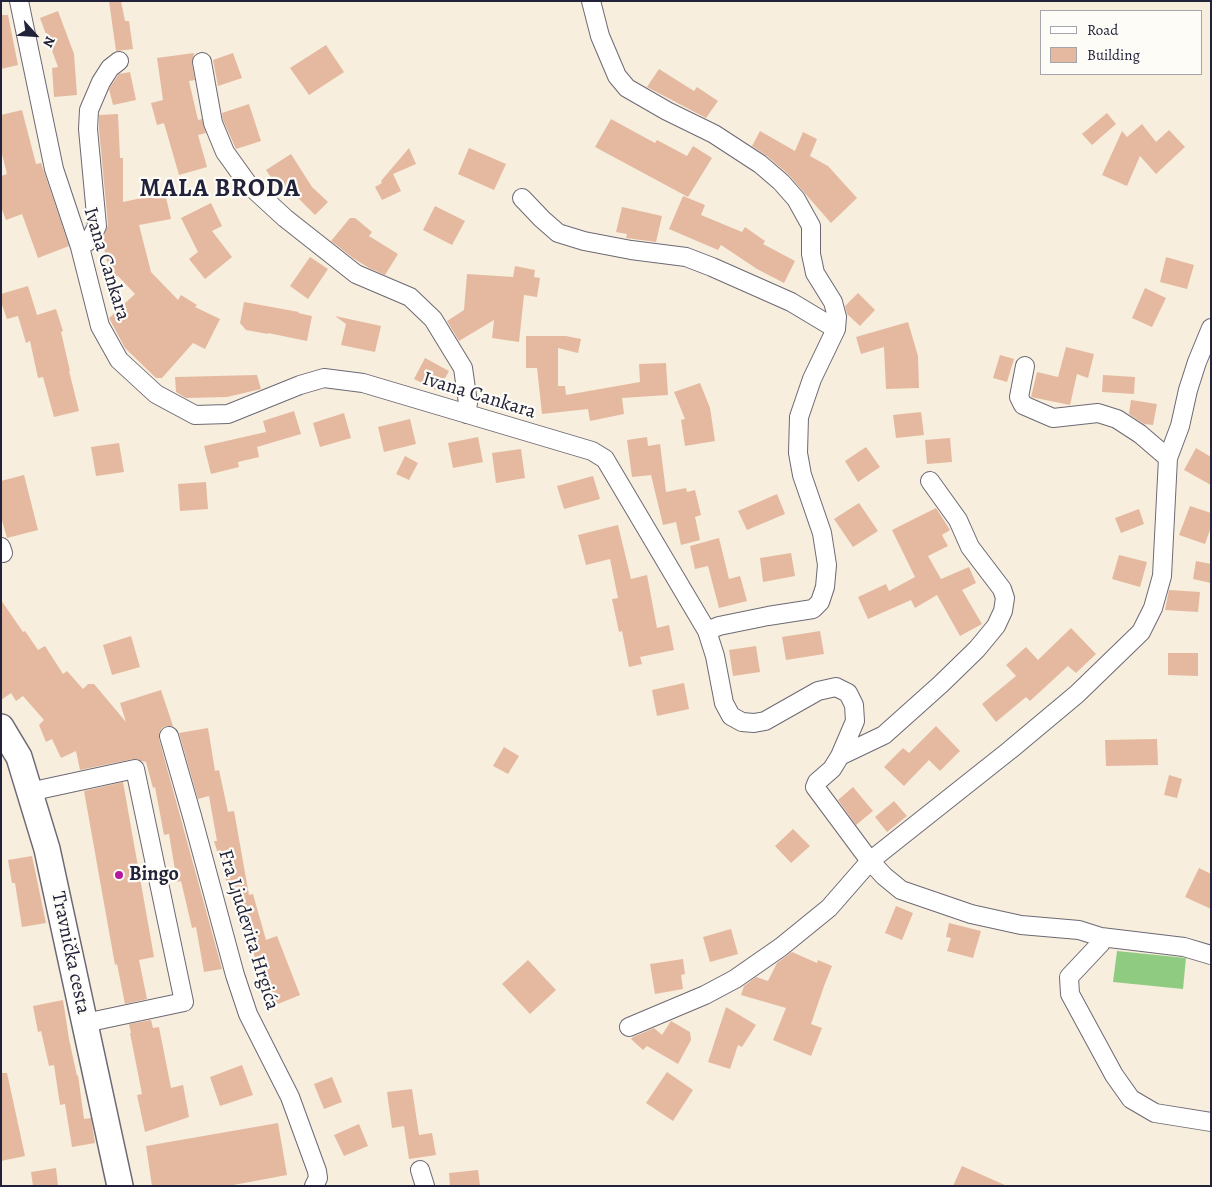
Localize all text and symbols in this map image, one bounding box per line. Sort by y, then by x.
north arrow [10,10,60,60]
legend [1040,10,1202,75]
text: Road [1087,20,1118,40]
text: N [38,33,60,51]
text: Building [1087,45,1140,65]
district label: MALA BRODA [138,175,302,205]
street label: Ivana Cankara [77,204,135,324]
street label: Ivana Cankara [419,367,539,425]
street label: Fra Ljudevita Hrgića [212,847,284,1013]
place label: Bingo [129,863,179,887]
marker: Bingo [113,869,125,881]
street label: Travnička cesta [45,890,95,1016]

